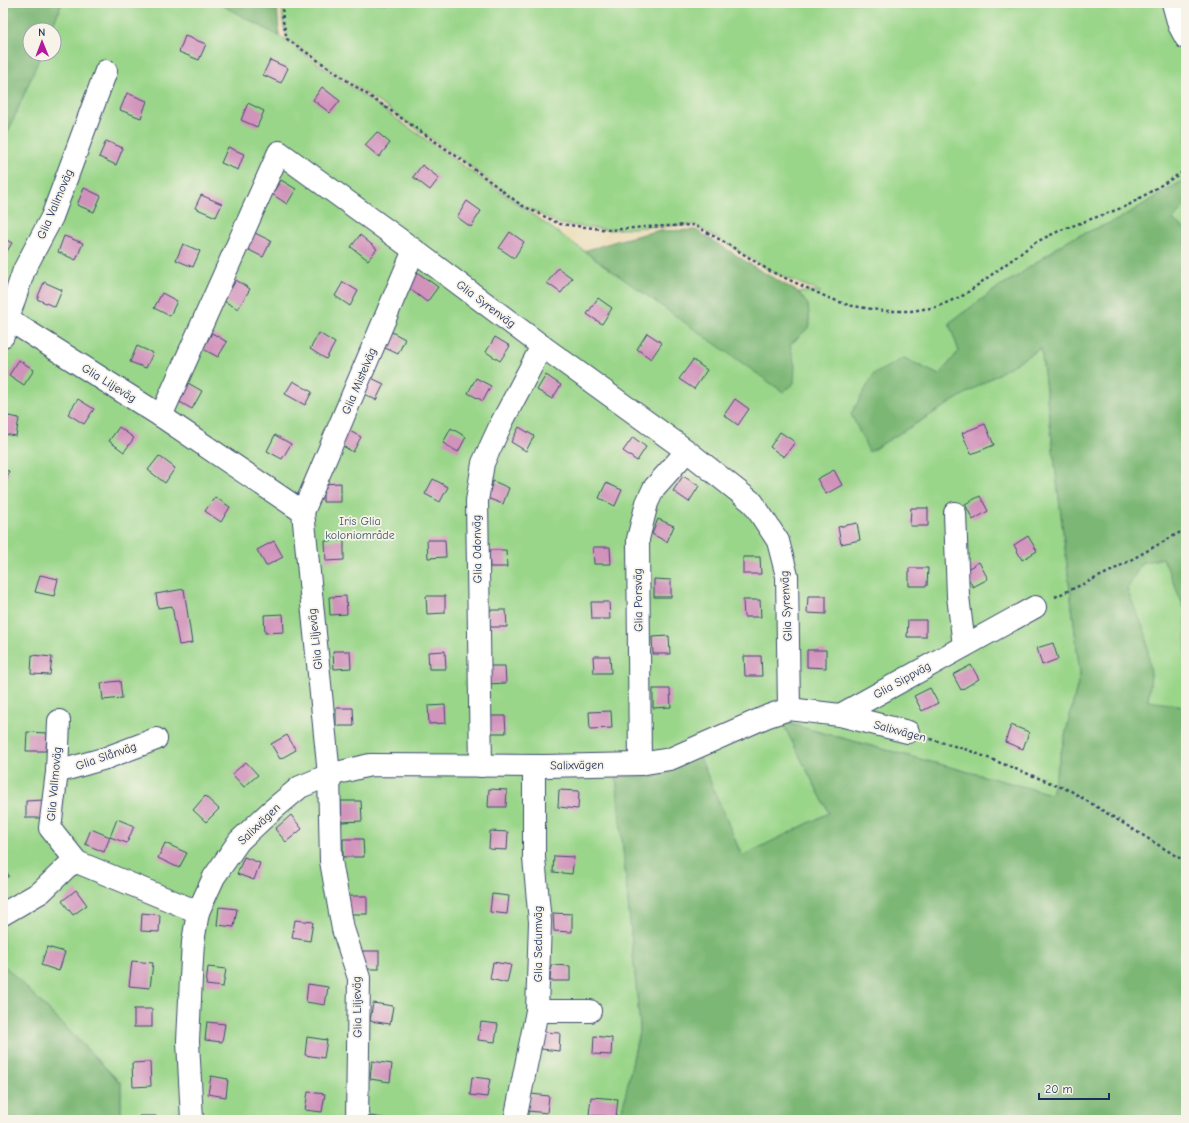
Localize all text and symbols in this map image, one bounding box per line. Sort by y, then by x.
north arrow [22,22,62,62]
text: N [38,26,46,39]
street label: Glia Vallmoväg [34,167,76,241]
street label: Glia Syrenväg [454,277,518,331]
street label: Glia Mistelväg [339,346,379,416]
street label: Glia Liljeväg [79,361,139,405]
park label: Iris Glia koloniområde [325,514,395,542]
street label: Glia Odonväg [469,515,485,583]
street label: Glia Porsväg [630,568,646,632]
street label: Glia Syrenväg [777,570,795,642]
street label: Glia Liljeväg [305,608,325,670]
street label: Glia Sippväg [871,659,933,701]
street label: Salixvägen [872,717,928,745]
street label: Glia Slånväg [74,739,138,773]
street label: Glia Vallmoväg [44,746,64,822]
street label: Salixvägen [550,758,604,772]
street label: Salixvägen [235,800,283,848]
street label: Glia Sedumväg [531,906,545,982]
street label: Glia Liljeväg [349,976,365,1038]
scale bar [1039,1075,1109,1101]
text: 20 m [1045,1082,1073,1096]

